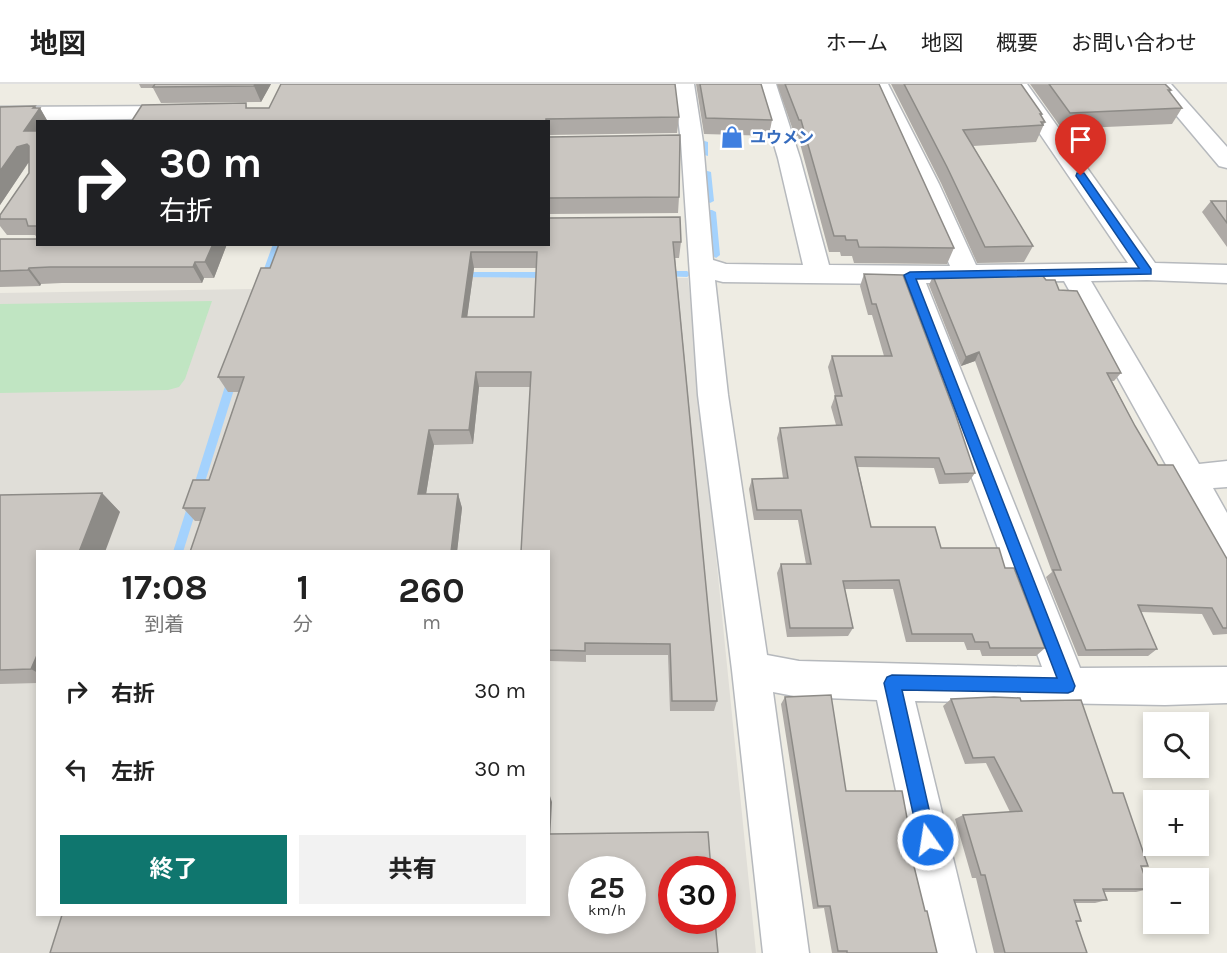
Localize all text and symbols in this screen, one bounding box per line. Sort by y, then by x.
text: 地図 [30,27,86,60]
text: ホーム [826,31,888,55]
text: 地図 [921,31,963,55]
text: 概要 [996,31,1038,55]
text: お問い合わせ [1071,31,1197,55]
pin [1055,114,1106,176]
icon: arrive [1064,123,1097,156]
shop icon: ユウメン [719,124,745,150]
place label: ユウメン [750,128,814,147]
text: 30 m [159,138,262,188]
icon: right [60,144,138,222]
text: 右折 [159,195,213,227]
text: 17:08 [121,566,208,608]
text: 1 [297,566,309,608]
text: 260 [398,569,465,611]
text: m [422,611,441,634]
text: 到着 [145,613,185,636]
text: 分 [293,613,313,636]
icon: right [60,675,93,708]
text: 30 m [474,678,526,704]
text: 右折 [111,681,155,707]
map controls [1143,712,1209,934]
button: search [1143,712,1209,778]
icon: left [60,753,93,786]
text: 30 m [474,756,526,782]
text: 左折 [111,759,155,785]
button: + [1143,790,1209,856]
position arrow [896,808,960,872]
button: 終了 [60,835,287,904]
button: 共有 [299,835,526,904]
speed limit sign: 30 [658,856,736,934]
button: − [1143,868,1209,934]
text: 25 [589,870,625,906]
text: km/h [588,901,626,919]

